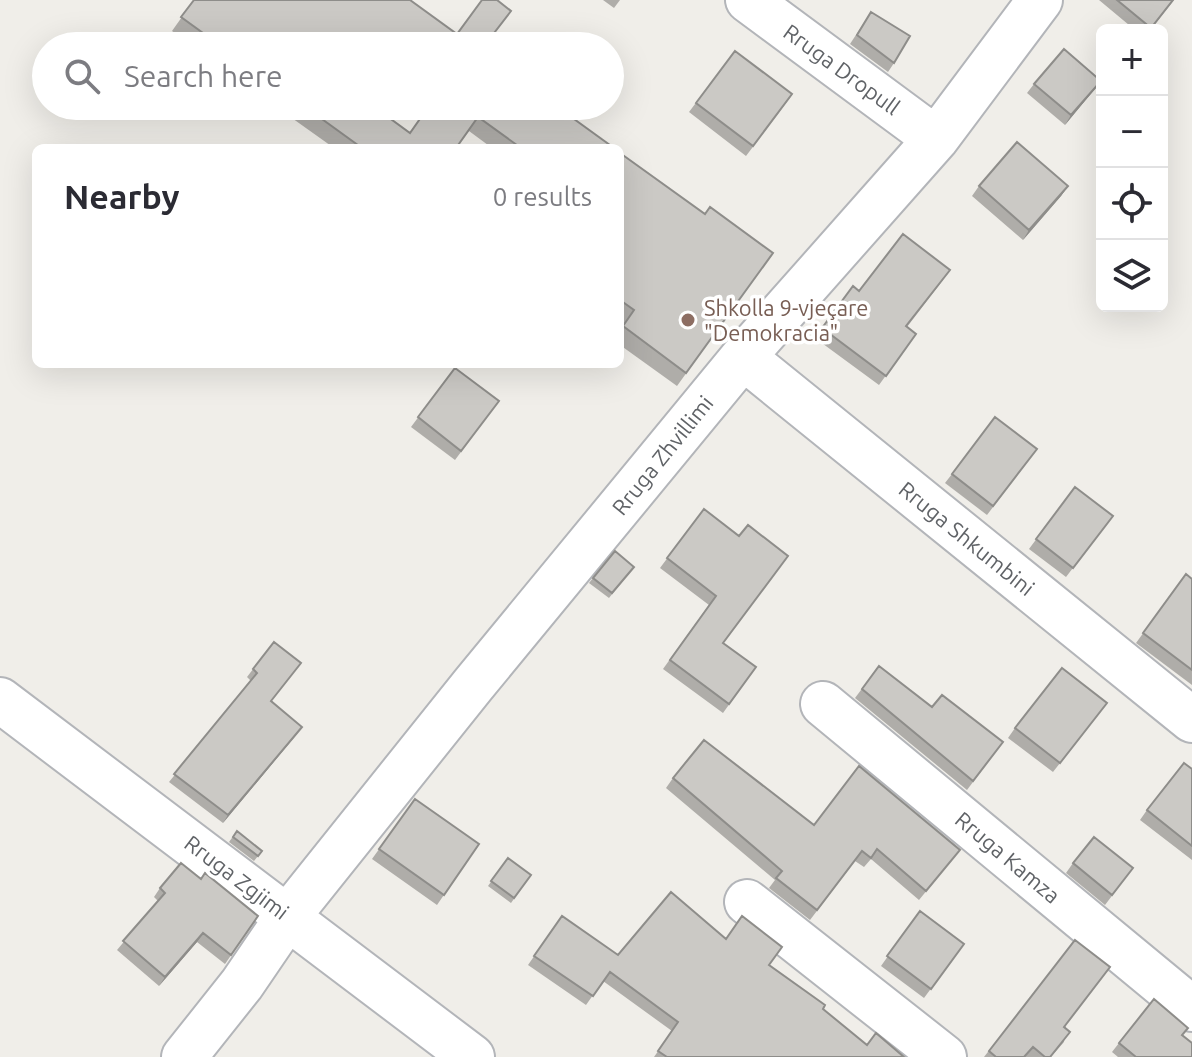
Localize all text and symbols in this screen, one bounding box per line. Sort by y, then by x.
street label: Rruga Dropull [779,19,905,120]
map controls [1096,24,1168,312]
button: + [1096,24,1168,96]
search box [32,32,624,120]
icon: search [60,54,104,98]
text: Search here [124,59,283,93]
button: − [1096,96,1168,168]
button: locate [1096,168,1168,240]
text: Nearby [64,177,179,215]
text: 0 results [493,182,592,211]
button: layers [1096,240,1168,312]
place label: Shkolla 9-vjeçare "Demokracia" [704,295,868,345]
marker: Shkolla 9-vjeçare "Demokracia" [679,311,697,329]
street label: Rruga Zhvillimi [606,390,718,520]
street label: Rruga Shkumbini [894,476,1040,600]
street label: Rruga Kamza [951,806,1065,908]
street label: Rruga Zgjimi [180,830,294,924]

